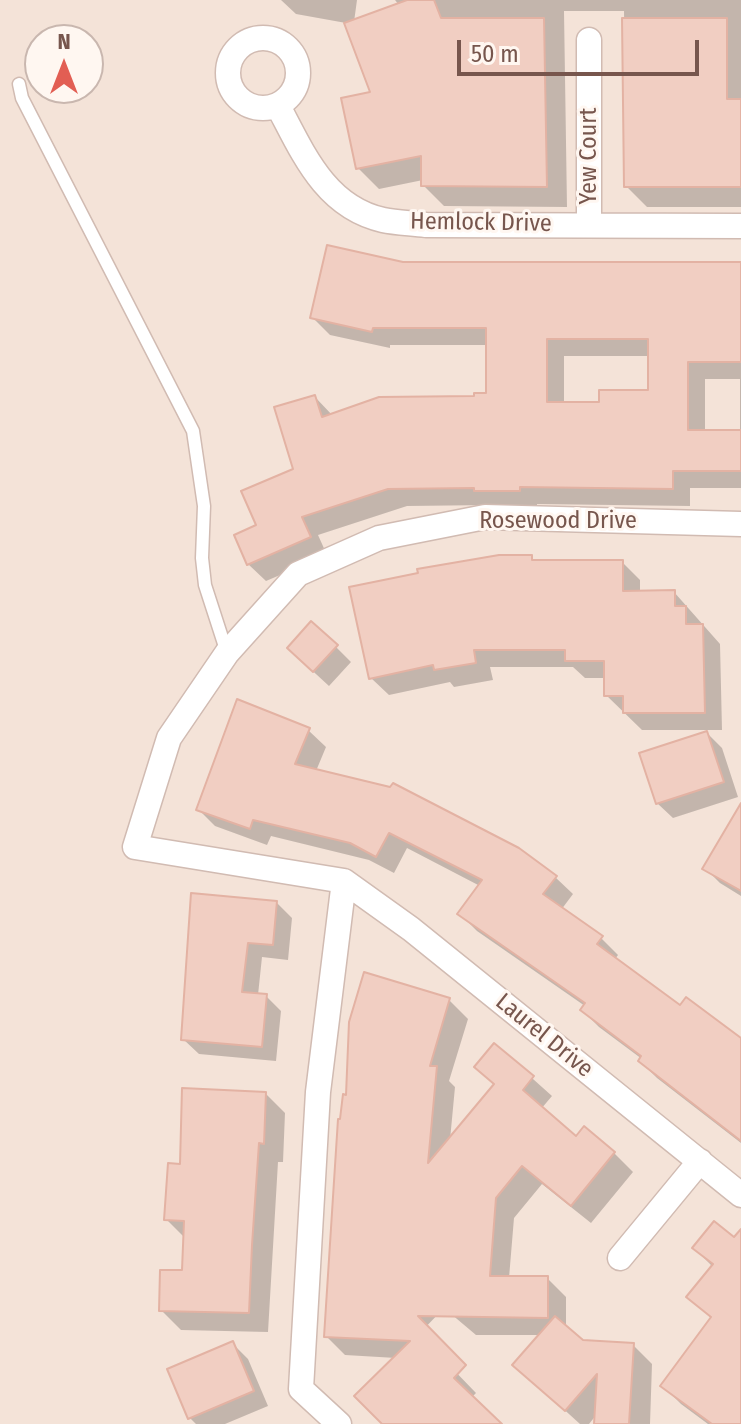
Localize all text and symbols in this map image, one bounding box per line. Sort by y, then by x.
north arrow [24,24,104,104]
scale bar [461,24,703,74]
text: N [57,28,71,55]
text: 50 m [471,40,519,68]
street label: Yew Court [575,108,603,204]
street label: Hemlock Drive [410,207,552,239]
street label: Rosewood Drive [479,507,637,535]
street label: Laurel Drive [489,988,599,1084]

